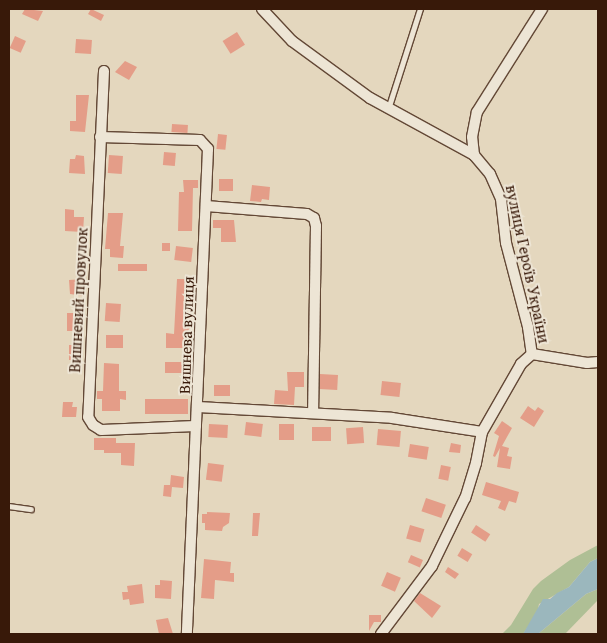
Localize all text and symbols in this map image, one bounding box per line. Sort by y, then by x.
street label: вулиця Героїв України [502,183,554,345]
street label: Вишневий провулок [65,227,91,373]
street label: Вишнева вулиця [174,276,198,394]

